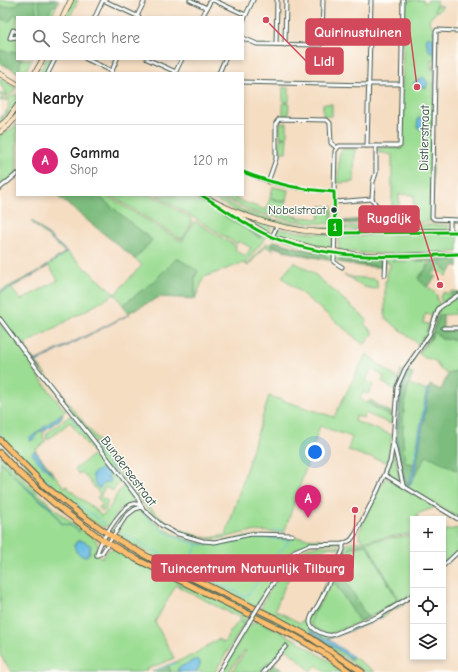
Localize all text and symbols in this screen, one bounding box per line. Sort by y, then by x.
search box [16,16,244,60]
callout: Quirinustuinen [306,19,410,45]
text: Quirinustuinen [314,24,402,41]
icon: search [30,27,52,49]
text: Search here [62,29,140,47]
callout: Lidl [306,48,343,74]
text: Lidl [313,53,335,70]
text: Nearby [32,89,83,108]
street label: Distlerstraat [416,104,432,171]
text: Gamma [70,144,120,162]
text: A [41,153,49,168]
text: 120 m [193,153,228,168]
text: Shop [70,162,98,177]
place label: Nobelstraat [268,203,327,217]
marker: Nobelstraat [329,205,339,215]
callout: Rugdijk [359,206,419,232]
text: Rugdijk [367,210,411,227]
line badge: 1 [327,218,343,237]
text: 1 [333,221,337,234]
street label: Bundersestraat [98,433,161,510]
your location [305,442,325,462]
pin: A [295,485,321,518]
map controls [410,516,446,660]
button: + [410,516,446,552]
button: − [410,552,446,588]
callout: Tuincentrum Natuurlijk Tilburg [152,555,353,581]
text: Tuincentrum Natuurlijk Tilburg [161,560,345,577]
button: locate [410,588,446,624]
button: layers [410,624,446,660]

